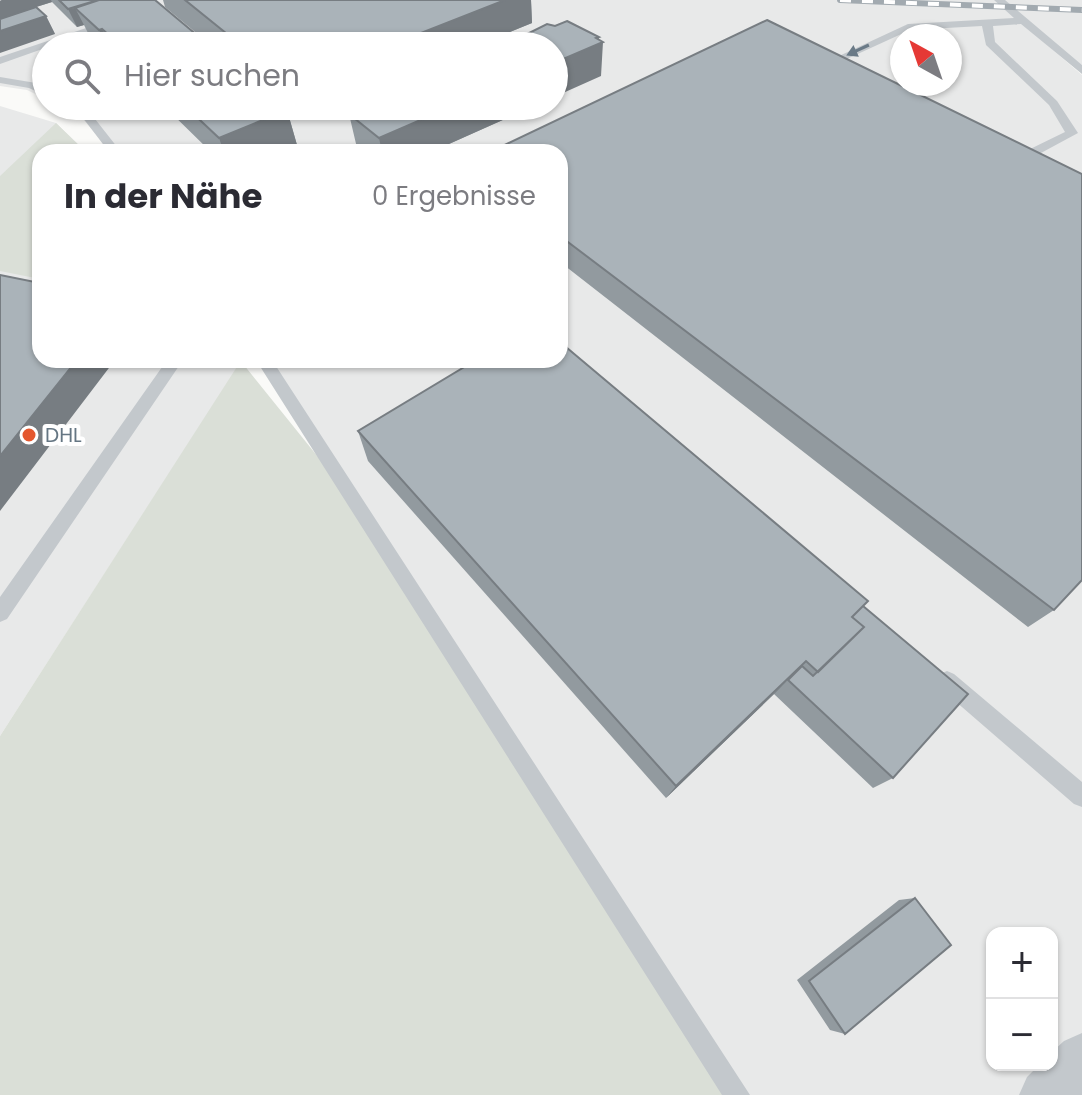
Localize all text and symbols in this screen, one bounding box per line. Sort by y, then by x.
north arrow [890,24,962,96]
search box [32,32,568,120]
one-way arrow [847,43,870,57]
icon: search [60,54,104,98]
text: Hier suchen [124,54,300,97]
text: In der Nähe [64,172,262,220]
text: 0 Ergebnisse [372,178,536,214]
place label: DHL [45,421,82,449]
marker: DHL [20,426,38,444]
map controls [986,927,1058,1071]
button: + [986,927,1058,999]
button: − [986,999,1058,1071]

